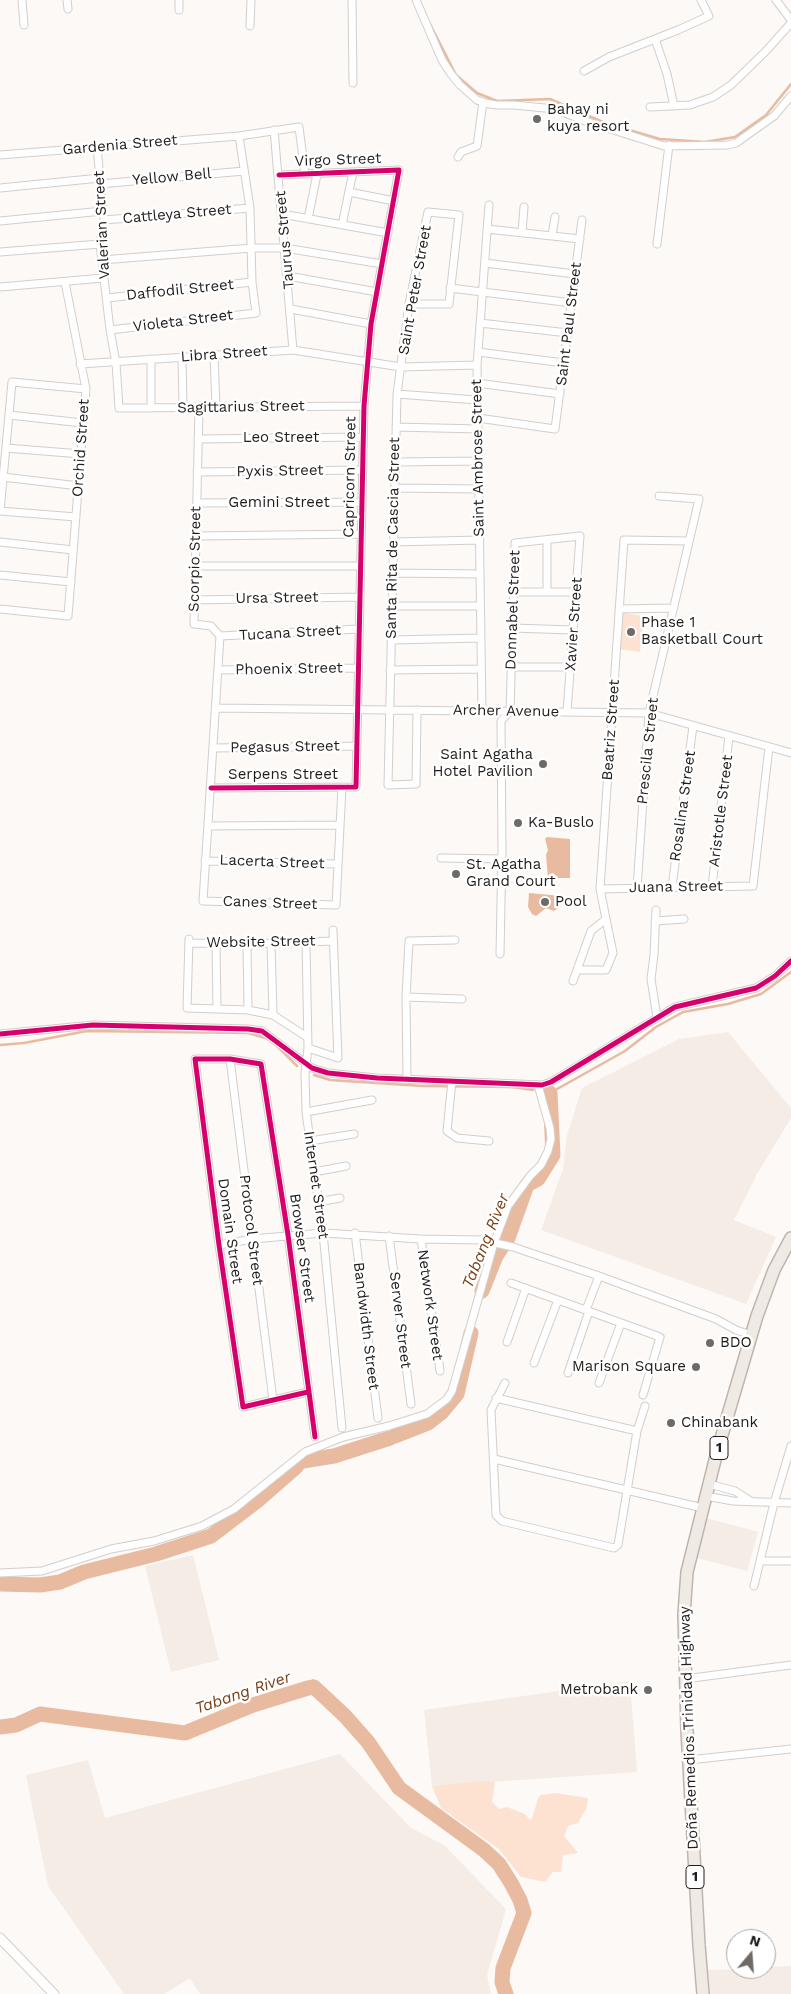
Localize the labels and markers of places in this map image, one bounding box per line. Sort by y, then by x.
place label: Bahay ni kuya resort [547,101,629,136]
marker: Bahay ni kuya resort [531,113,543,125]
place label: Phase 1 Basketball Court [641,614,763,649]
marker: Phase 1 Basketball Court [625,626,637,638]
place label: Saint Agatha Hotel Pavilion [433,746,533,781]
marker: Saint Agatha Hotel Pavilion [537,758,549,770]
place label: Ka-Buslo [528,814,594,832]
marker: Ka-Buslo [512,817,524,829]
place label: St. Agatha Grand Court [466,856,556,891]
marker: St. Agatha Grand Court [450,868,462,880]
place label: Pool [555,893,587,911]
marker: Pool [539,896,551,908]
place label: BDO [720,1334,752,1352]
marker: BDO [704,1337,716,1349]
place label: Marison Square [572,1358,686,1376]
marker: Marison Square [690,1361,702,1373]
place label: Chinabank [681,1414,758,1432]
marker: Chinabank [665,1417,677,1429]
place label: Metrobank [560,1681,638,1699]
marker: Metrobank [642,1684,654,1696]

